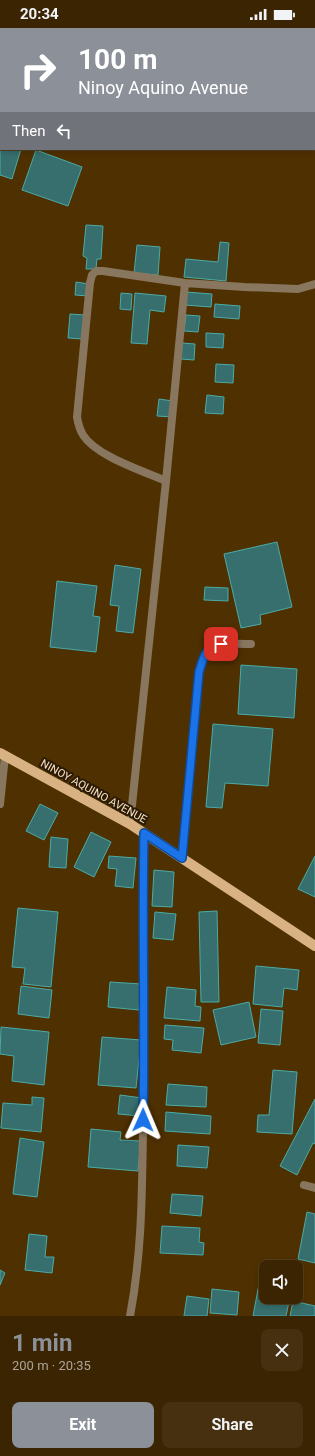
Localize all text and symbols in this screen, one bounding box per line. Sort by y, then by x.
text: 20:34 [20,5,59,23]
text: 100 m [78,43,157,76]
icon: right [12,44,64,96]
text: Ninoy Aquino Avenue [78,77,248,98]
icon: left [53,120,75,142]
text: Then [12,122,45,140]
pin [204,627,238,661]
icon: arrive [210,633,232,655]
street label: NINOY AQUINO AVENUE [38,757,149,826]
position arrow [122,1099,164,1141]
map controls [259,1260,303,1304]
button: sound [259,1260,303,1304]
text: 1 min [12,1329,72,1357]
button: close [261,1329,303,1371]
text: 200 m · 20:35 [12,1358,91,1373]
button: Exit [12,1402,154,1448]
button: Share [162,1402,303,1448]

